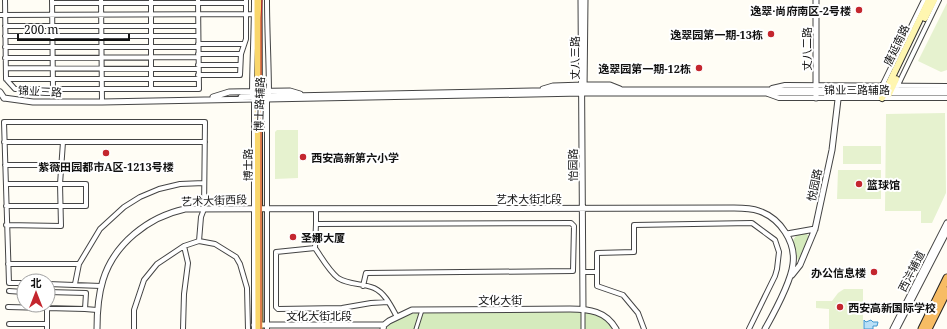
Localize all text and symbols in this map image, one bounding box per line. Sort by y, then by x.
place label: 逸翠·尚府南区-2号楼 [750,3,851,18]
marker: 逸翠·尚府南区-2号楼 [854,5,864,15]
scale bar [18,16,129,42]
text: 200 m [24,21,59,38]
street label: 唐延南路 [880,22,912,68]
place label: 逸翠园第一期-13栋 [670,27,763,42]
street label: 丈八二路 [799,27,814,71]
marker: 逸翠园第一期-13栋 [766,29,776,39]
street label: 丈八三路 [567,36,582,80]
place label: 逸翠园第一期-12栋 [598,61,691,76]
marker: 逸翠园第一期-12栋 [694,63,704,73]
street label: 博士路辅路 [251,76,267,132]
street label: 锦业三路 [18,82,62,100]
street label: 锦业三路辅路 [824,82,890,97]
marker: 紫薇田园都市A区-1213号楼 [101,148,111,158]
street label: 博士路 [240,149,255,182]
street label: 怡园路 [565,149,580,182]
place label: 西安高新第六小学 [311,150,399,165]
marker: 西安高新第六小学 [298,152,308,162]
place label: 紫薇田园都市A区-1213号楼 [38,159,174,174]
street label: 悦园路 [803,167,825,203]
place label: 篮球馆 [867,177,900,192]
marker: 篮球馆 [854,179,864,189]
street label: 艺术大街西段 [181,191,247,209]
street label: 艺术大街北段 [496,191,562,206]
place label: 圣娜大厦 [301,230,345,245]
marker: 圣娜大厦 [288,232,298,242]
street label: 西沣辅道 [894,248,928,294]
place label: 办公信息楼 [811,265,866,280]
marker: 办公信息楼 [869,267,879,277]
north arrow [16,273,56,313]
text: 北 [31,275,42,290]
street label: 文化大街 [478,292,522,307]
place label: 西安高新国际学校 [848,300,936,315]
marker: 西安高新国际学校 [835,302,845,312]
street label: 文化大街北段 [286,308,352,323]

